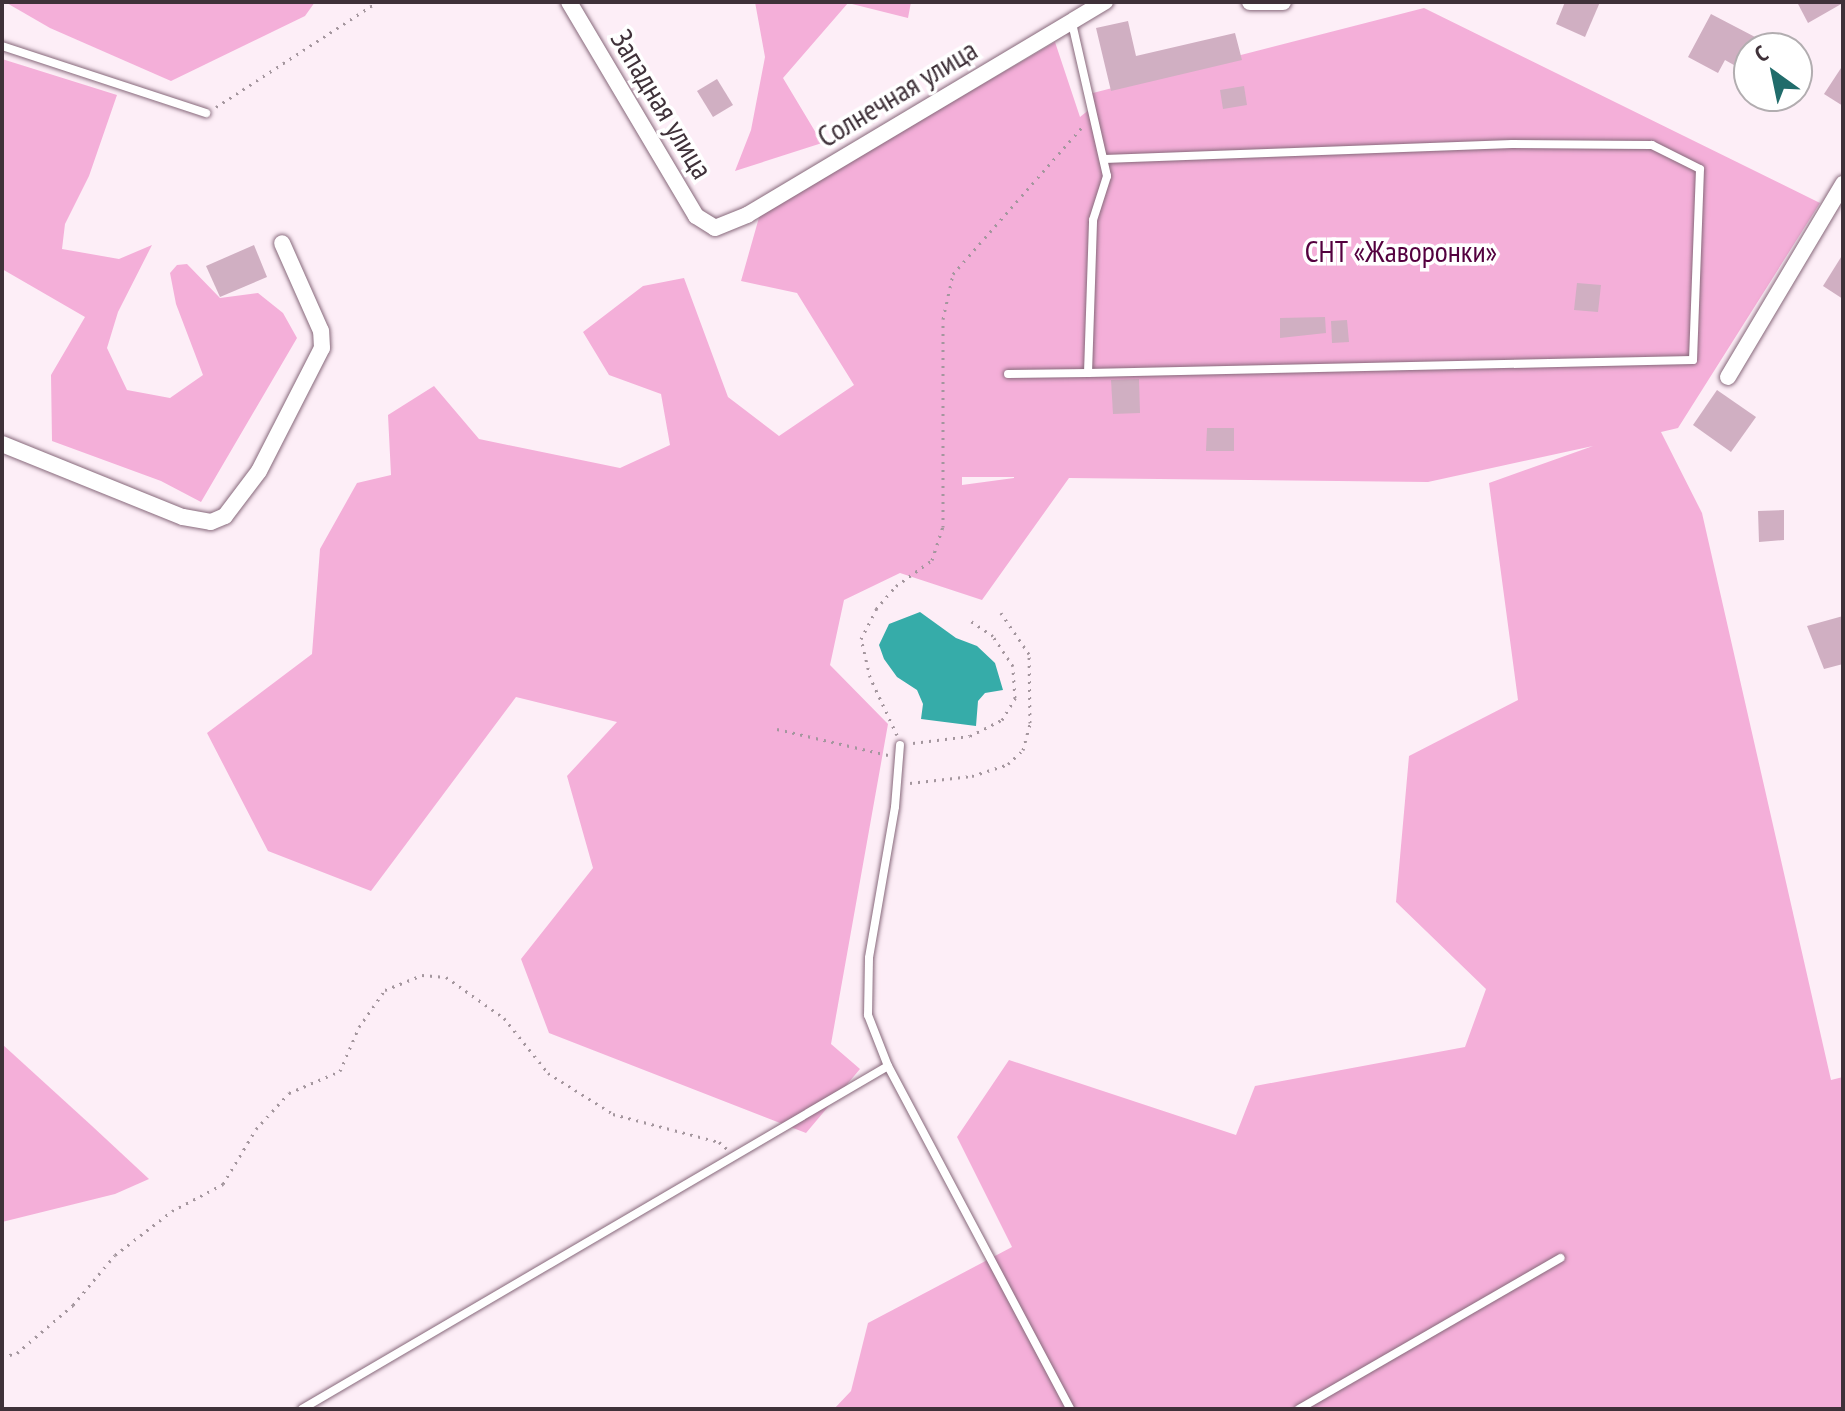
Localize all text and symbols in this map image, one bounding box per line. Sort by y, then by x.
street label: Западная улица [603,23,721,185]
street label: Солнечная улица [811,31,983,155]
north arrow [1733,32,1813,112]
text: С [1749,39,1773,68]
park label: СНТ «Жаворонки» [1304,233,1498,269]

